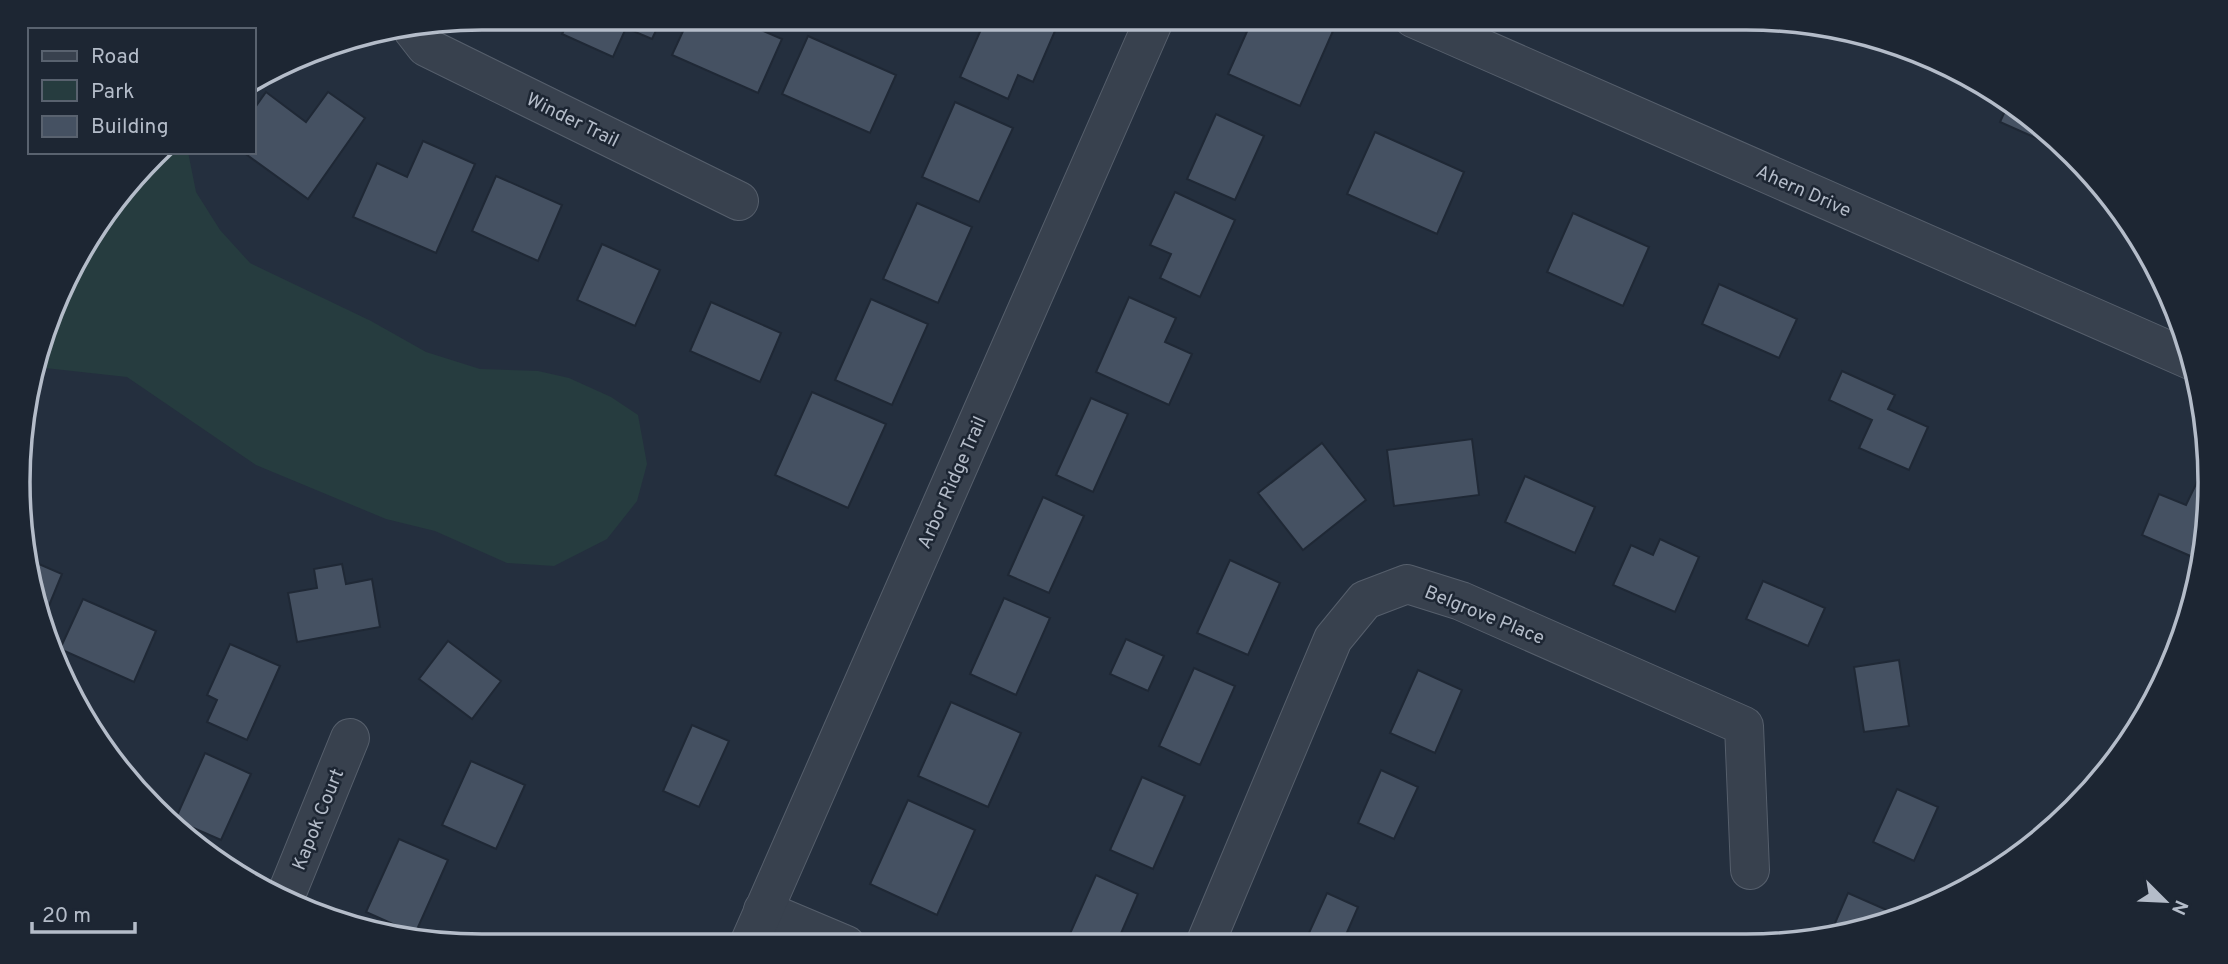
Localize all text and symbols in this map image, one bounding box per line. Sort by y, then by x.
legend [28,28,256,154]
text: Road [91,44,140,71]
text: Park [91,79,134,106]
street label: Winder Trail [522,88,622,154]
text: Building [91,114,169,141]
street label: Ahern Drive [1752,160,1855,223]
street label: Arbor Ridge Trail [913,413,993,553]
street label: Belgrove Place [1421,581,1548,651]
street label: Kapok Court [288,765,350,874]
north arrow [2130,866,2200,936]
scale bar [32,890,135,934]
text: N [2165,896,2192,918]
text: 20 m [42,903,91,930]

